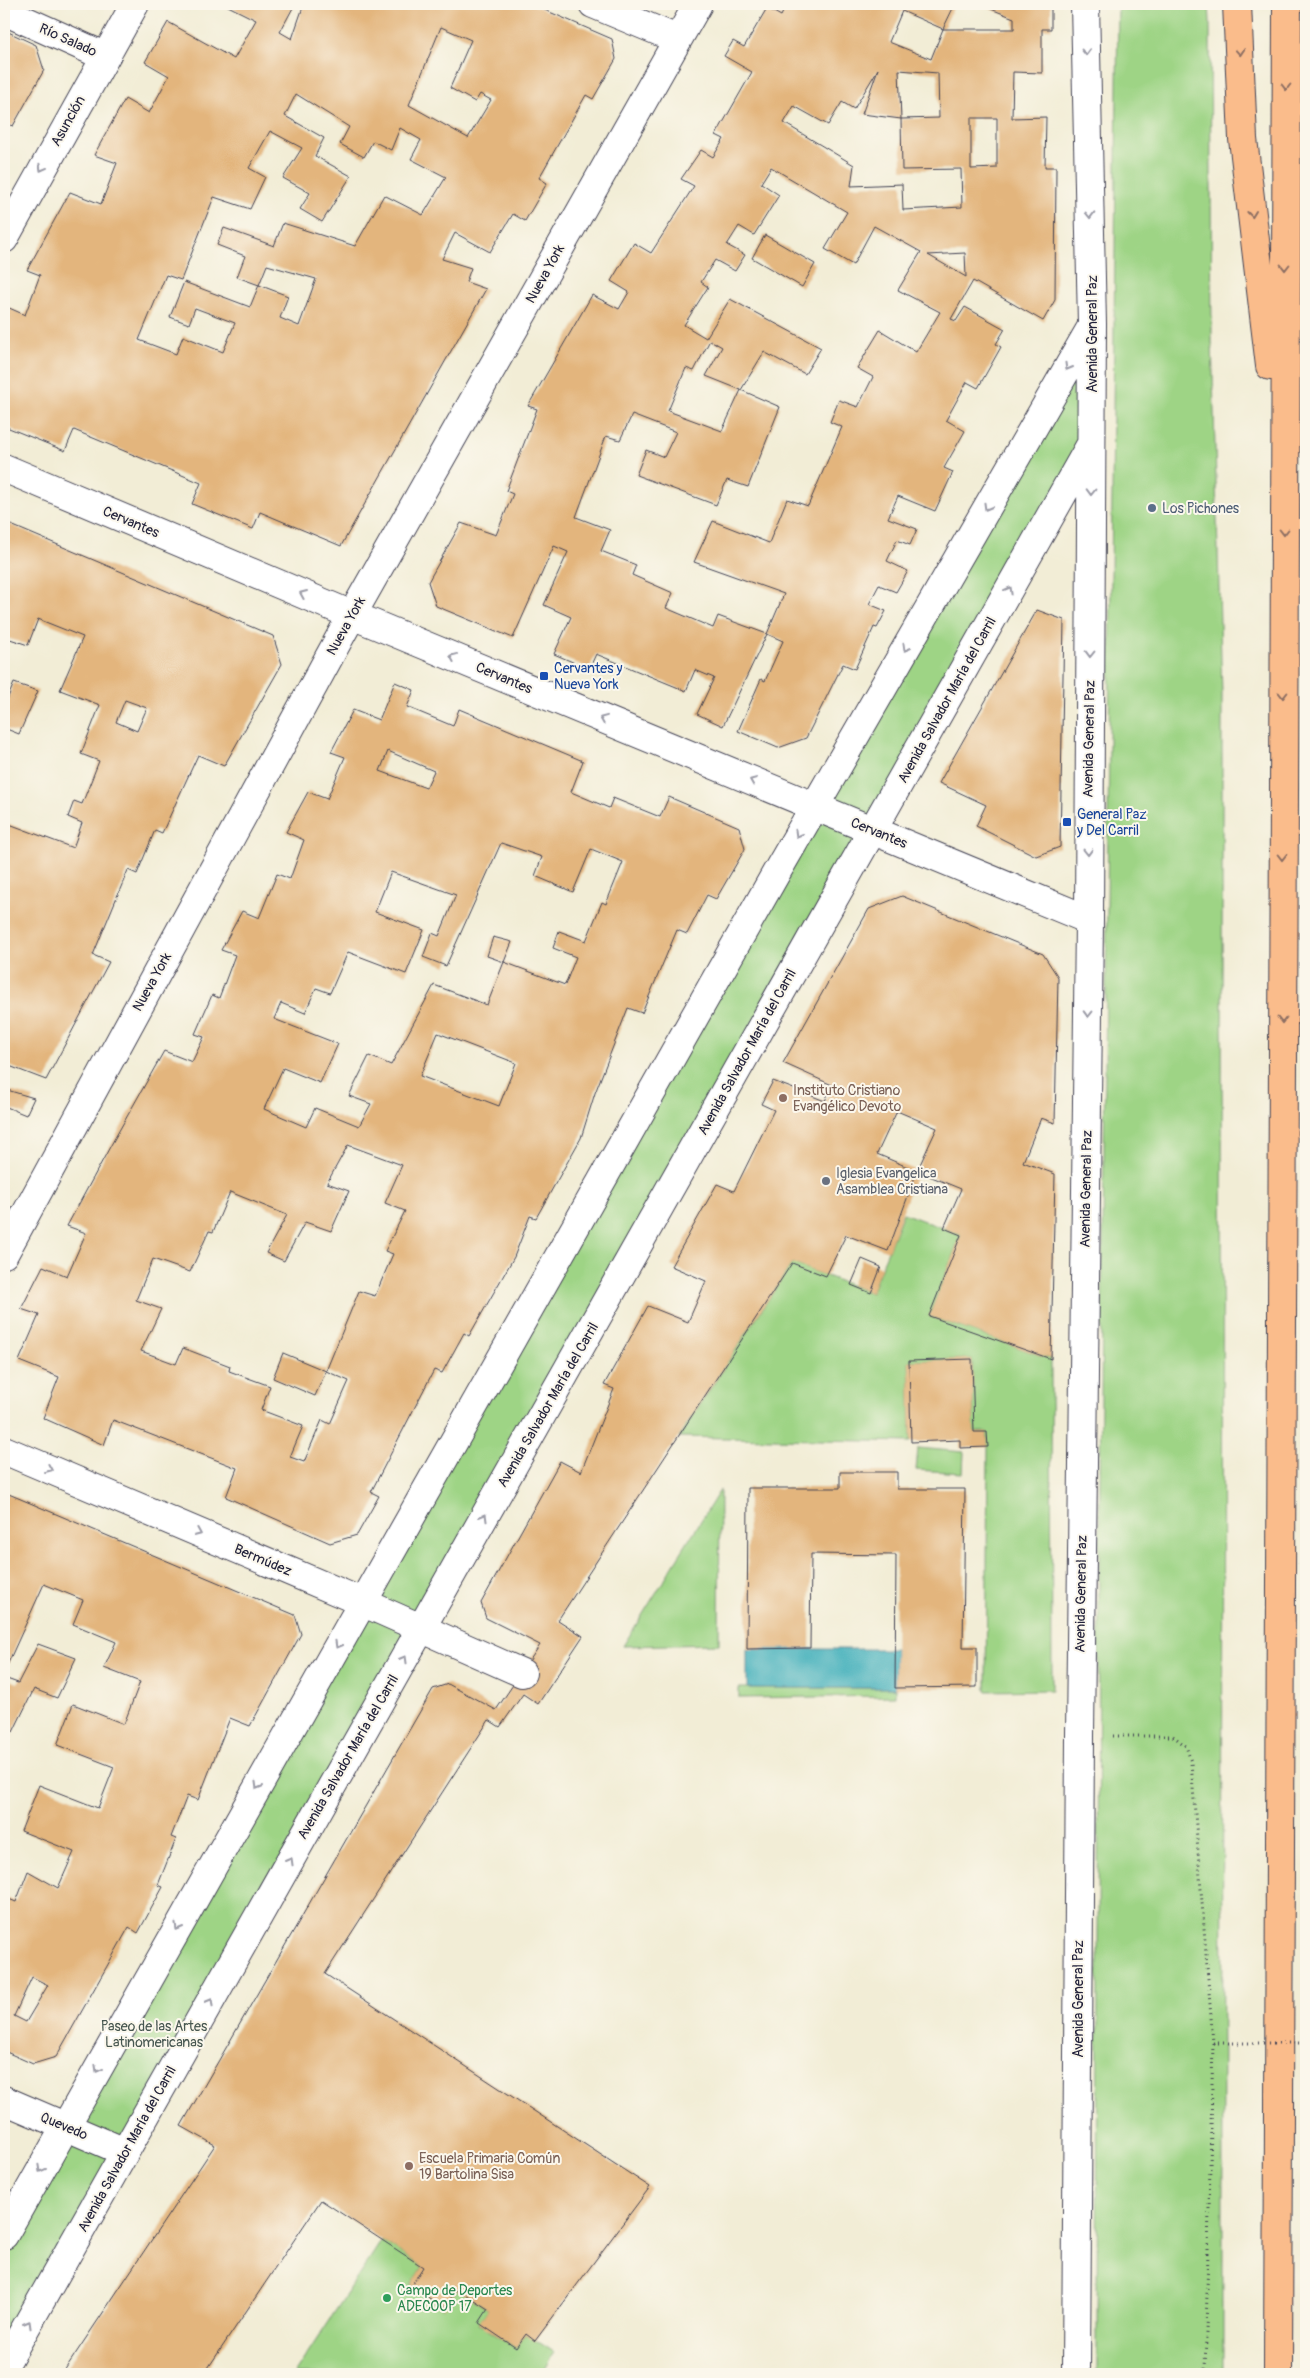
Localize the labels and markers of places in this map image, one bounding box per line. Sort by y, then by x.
place label: Los Pichones [1162,500,1240,517]
marker: Los Pichones [1146,502,1158,514]
place label: Cervantes y Nueva York [554,660,623,693]
marker: Cervantes y Nueva York [538,670,550,682]
place label: General Paz y Del Carril [1076,806,1147,839]
marker: General Paz y Del Carril [1061,816,1073,828]
place label: Instituto Cristiano Evangélico Devoto [793,1082,902,1115]
marker: Instituto Cristiano Evangélico Devoto [777,1092,789,1104]
place label: Iglesia Evangelica Asamblea Cristiana [836,1165,948,1198]
marker: Iglesia Evangelica Asamblea Cristiana [820,1175,832,1187]
place label: Escuela Primaria Común 19 Bartolina Sisa [419,2150,560,2183]
marker: Escuela Primaria Común 19 Bartolina Sisa [403,2160,415,2172]
place label: Campo de Deportes ADECOOP 17 [397,2282,513,2315]
marker: Campo de Deportes ADECOOP 17 [381,2292,393,2304]

